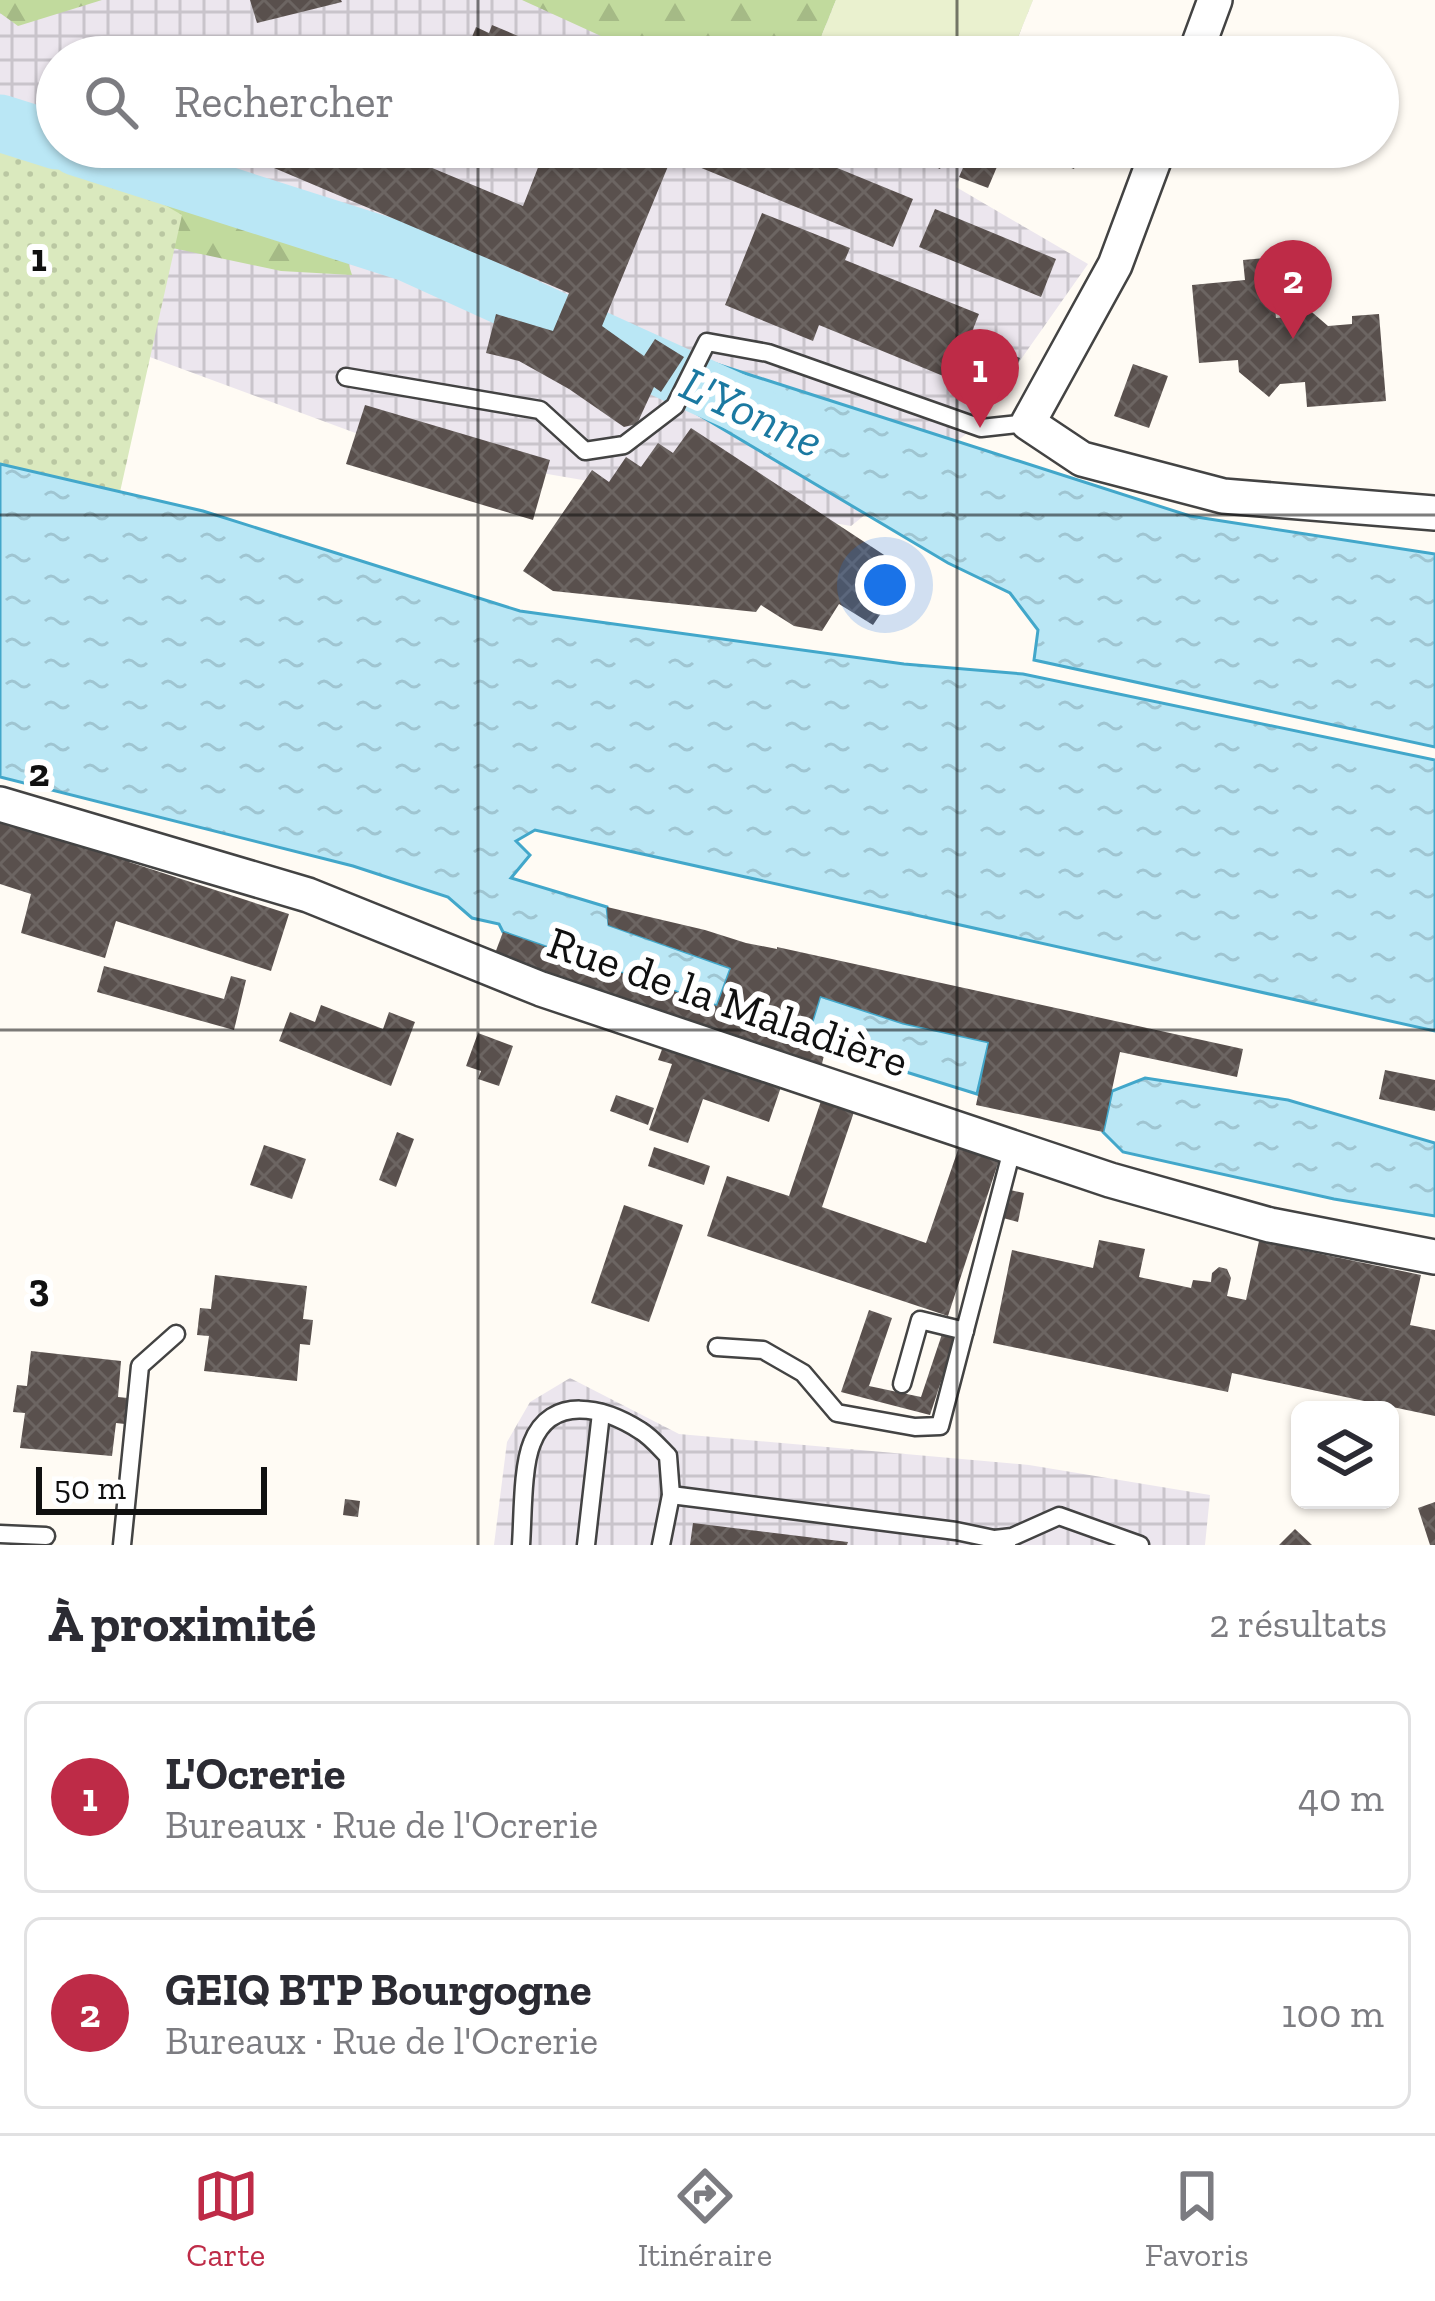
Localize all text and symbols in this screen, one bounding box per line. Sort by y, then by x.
search box [36,36,1399,168]
icon: search [78,69,144,135]
text: Rechercher [174,75,394,129]
text: 1 [31,234,47,281]
pin: 2 [1254,240,1332,339]
pin: 1 [941,329,1019,428]
water label: L'Yonne [672,354,832,470]
your location [855,555,915,615]
text: 2 [29,749,50,796]
street label: Rue de la Maladière [541,915,915,1089]
text: 3 [29,1264,49,1311]
map controls [1291,1401,1399,1509]
button: layers [1291,1401,1399,1509]
scale bar [36,1461,267,1514]
text: 50 m [54,1468,126,1507]
text: À proximité [48,1593,316,1654]
text: 2 résultats [1209,1600,1387,1647]
text: L'Ocrerie [165,1747,346,1801]
text: 1 [82,1774,98,1821]
text: 40 m [1298,1774,1384,1821]
text: Bureaux · Rue de l'Ocrerie [165,1801,598,1848]
text: GEIQ BTP Bourgogne [165,1963,591,2017]
text: 2 [80,1990,100,2037]
text: 100 m [1282,1990,1384,2037]
text: Bureaux · Rue de l'Ocrerie [165,2017,598,2064]
tab: Carte [186,2163,265,2274]
tab: Itinéraire [638,2163,772,2274]
tab: Favoris [1145,2163,1249,2274]

